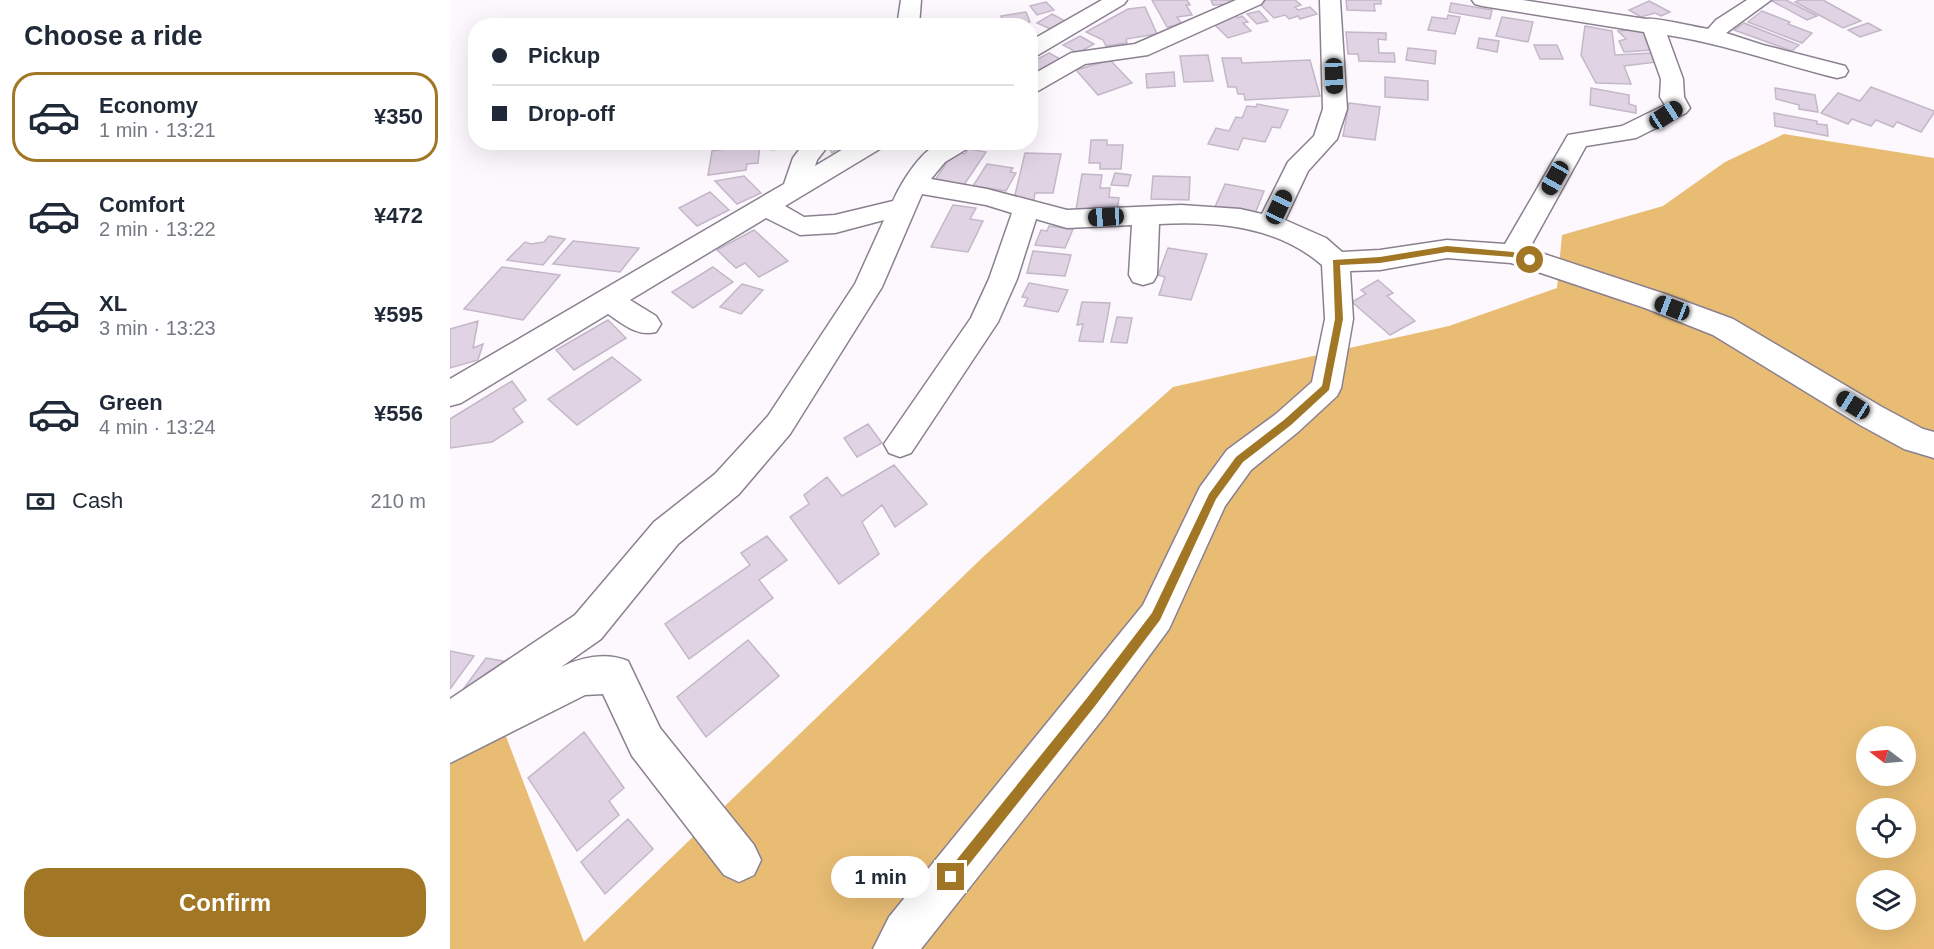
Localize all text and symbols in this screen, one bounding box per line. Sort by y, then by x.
text: Choose a ride [24,21,203,51]
text: Pickup [528,43,600,68]
car [1324,58,1344,94]
icon: car [27,90,81,144]
text: Economy [99,93,198,118]
car [1646,98,1686,132]
text: Drop-off [528,101,615,126]
text: ¥350 [374,104,423,129]
text: 1 min · 13:21 [99,119,216,141]
car [1538,158,1572,198]
car [1263,187,1295,227]
icon: car [27,189,81,243]
text: Comfort [99,192,185,217]
text: ¥472 [374,203,423,228]
car [1088,207,1124,227]
text: 2 min · 13:22 [99,218,216,240]
route start [1516,246,1543,273]
icon: car [27,288,81,342]
text: XL [99,291,127,316]
car [1652,293,1692,323]
text: ¥595 [374,302,423,327]
text: 3 min · 13:23 [99,317,216,339]
icon: car [27,387,81,441]
car [1833,388,1873,422]
text: Green [99,390,163,415]
text: ¥556 [374,401,423,426]
text: 4 min · 13:24 [99,416,216,438]
icon: cash [24,485,57,518]
text: Cash [72,488,123,513]
text: 210 m [370,490,426,512]
north arrow [1856,726,1916,786]
map controls [1856,726,1916,930]
button: locate [1856,798,1916,858]
callout: 1 min [831,856,930,898]
route end [937,863,964,890]
text: 1 min [854,866,907,888]
button: Confirm [24,868,426,937]
button: layers [1856,870,1916,930]

